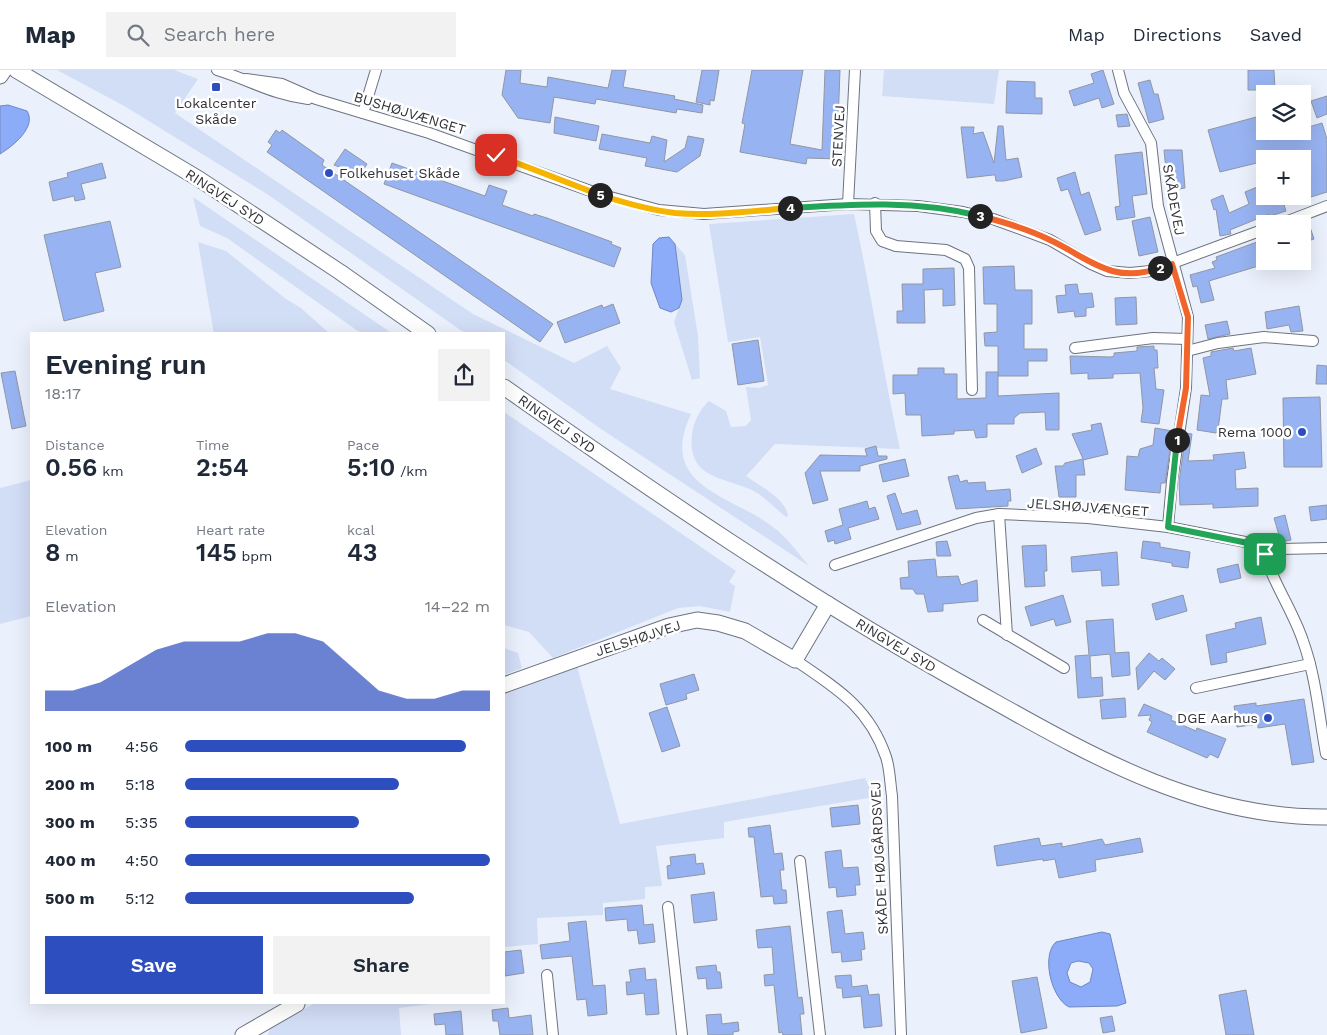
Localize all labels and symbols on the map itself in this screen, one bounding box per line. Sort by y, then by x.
marker: Lokalcenter Skåde [210,81,222,93]
street label: BUSHØJVÆNGET [352,88,468,138]
place label: Lokalcenter Skåde [176,95,257,127]
street label: STENVEJ [828,105,848,167]
pin [475,134,517,176]
street label: SKÅDEVEJ [1160,163,1188,237]
place label: Folkehuset Skåde [339,165,460,181]
street label: RINGVEJ SYD [183,166,267,228]
marker: Folkehuset Skåde [323,167,335,179]
pin: 5 [588,182,612,208]
pin: 4 [778,196,802,220]
pin: 3 [968,204,992,228]
pin: 2 [1148,256,1172,280]
street label: RINGVEJ SYD [515,391,599,457]
place label: Rema 1000 [1218,424,1292,440]
marker: Rema 1000 [1296,426,1308,438]
pin: 1 [1164,428,1190,452]
street label: JELSHØJVÆNGET [1027,495,1150,519]
pin [1244,533,1286,575]
street label: RINGVEJ SYD [853,615,939,675]
street label: JELSHØJVEJ [593,617,683,659]
place label: DGE Aarhus [1177,710,1258,726]
marker: DGE Aarhus [1262,712,1274,724]
street label: SKÅDE HØJGÅRDSVEJ [867,781,891,935]

